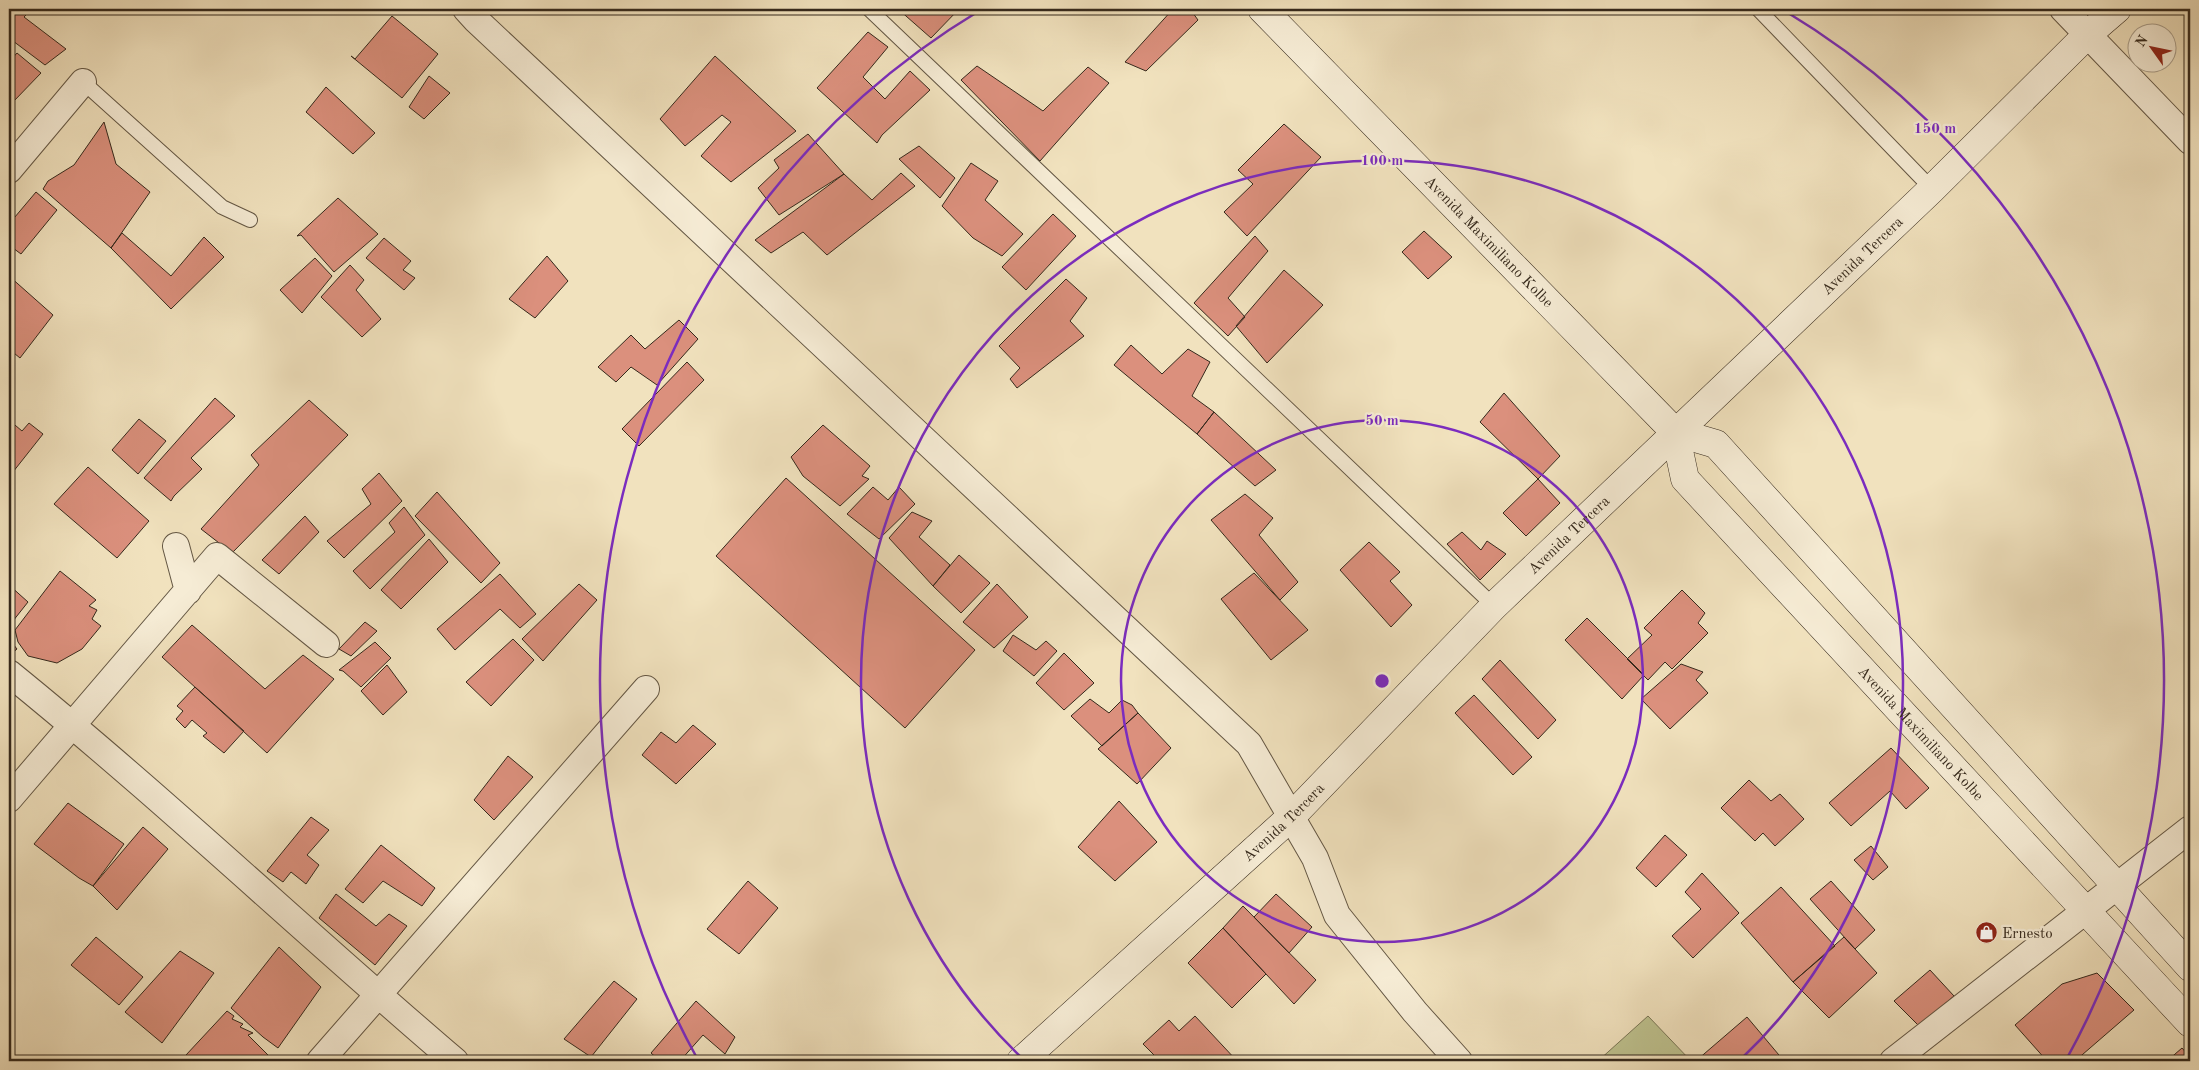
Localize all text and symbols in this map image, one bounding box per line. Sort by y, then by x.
north arrow [2126,22,2176,72]
text: N [2133,33,2151,50]
text: 150 m [1914,122,1956,137]
text: 100 m [1361,154,1403,169]
street label: Avenida Maximiliano Kolbe [1421,174,1555,311]
street label: Avenida Tercera [1820,214,1907,299]
text: 50 m [1365,414,1399,429]
street label: Avenida Tercera [1526,493,1614,578]
street label: Avenida Maximiliano Kolbe [1854,664,1986,804]
centre of rings [1373,672,1391,690]
street label: Avenida Tercera [1241,781,1329,865]
shop icon: Ernesto [1974,921,1998,945]
place label: Ernesto [2002,927,2053,942]

